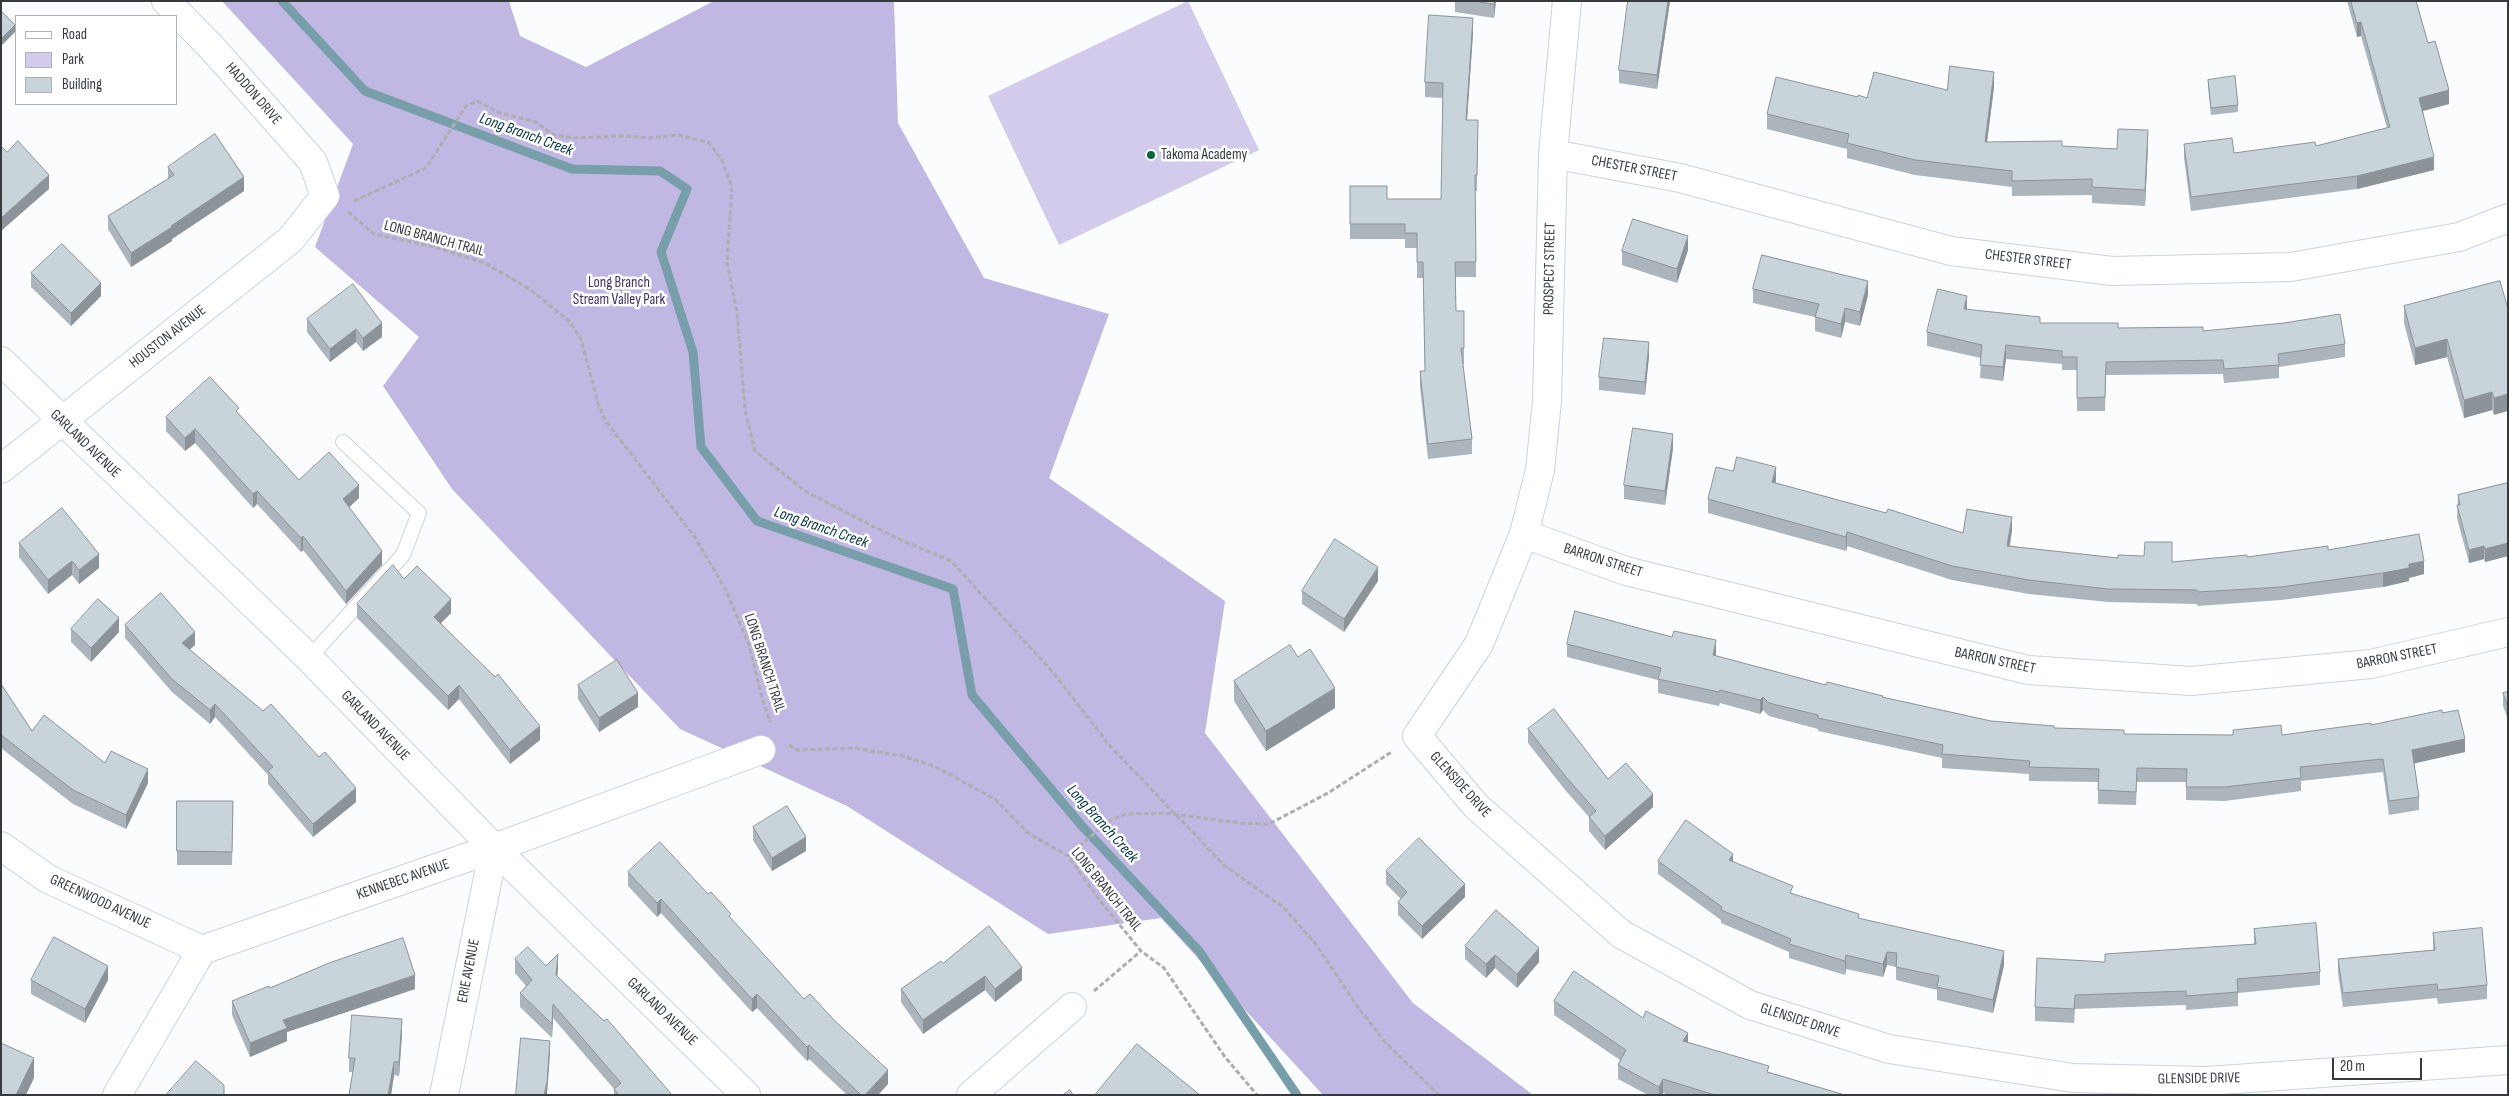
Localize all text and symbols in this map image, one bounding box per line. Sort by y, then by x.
legend [15,15,178,105]
text: Road [62,25,87,44]
text: Park [62,50,84,69]
street label: HADDON DRIVE [221,59,285,129]
text: Building [62,75,102,94]
water label: Long Branch Creek [477,109,575,161]
place label: Takoma Academy [1161,146,1247,164]
marker: Takoma Academy [1145,149,1157,161]
street label: CHESTER STREET [1590,152,1678,186]
street label: LONG BRANCH TRAIL [382,217,486,261]
street label: PROSPECT STREET [1540,223,1560,315]
street label: CHESTER STREET [1984,246,2072,274]
park label: Long Branch Stream Valley Park [573,274,665,309]
street label: HOUSTON AVENUE [126,302,210,372]
street label: GARLAND AVENUE [46,406,124,482]
water label: Long Branch Creek [772,503,870,553]
street label: BARRON STREET [1561,540,1645,582]
street label: LONG BRANCH TRAIL [740,611,788,715]
street label: BARRON STREET [2355,640,2439,674]
street label: BARRON STREET [1953,644,2037,678]
street label: GARLAND AVENUE [337,687,413,765]
street label: GLENSIDE DRIVE [1426,748,1494,822]
water label: Long Branch Creek [1062,781,1142,867]
street label: LONG BRANCH TRAIL [1067,844,1145,936]
street label: KENNEBEC AVENUE [354,856,452,904]
street label: GREENWOOD AVENUE [47,871,153,933]
street label: ERIE AVENUE [454,937,484,1005]
street label: GARLAND AVENUE [623,974,701,1050]
street label: GLENSIDE DRIVE [1758,1000,1842,1042]
scale bar [2334,1048,2424,1080]
text: 20 m [2340,1057,2365,1076]
street label: GLENSIDE DRIVE [2158,1069,2240,1089]

